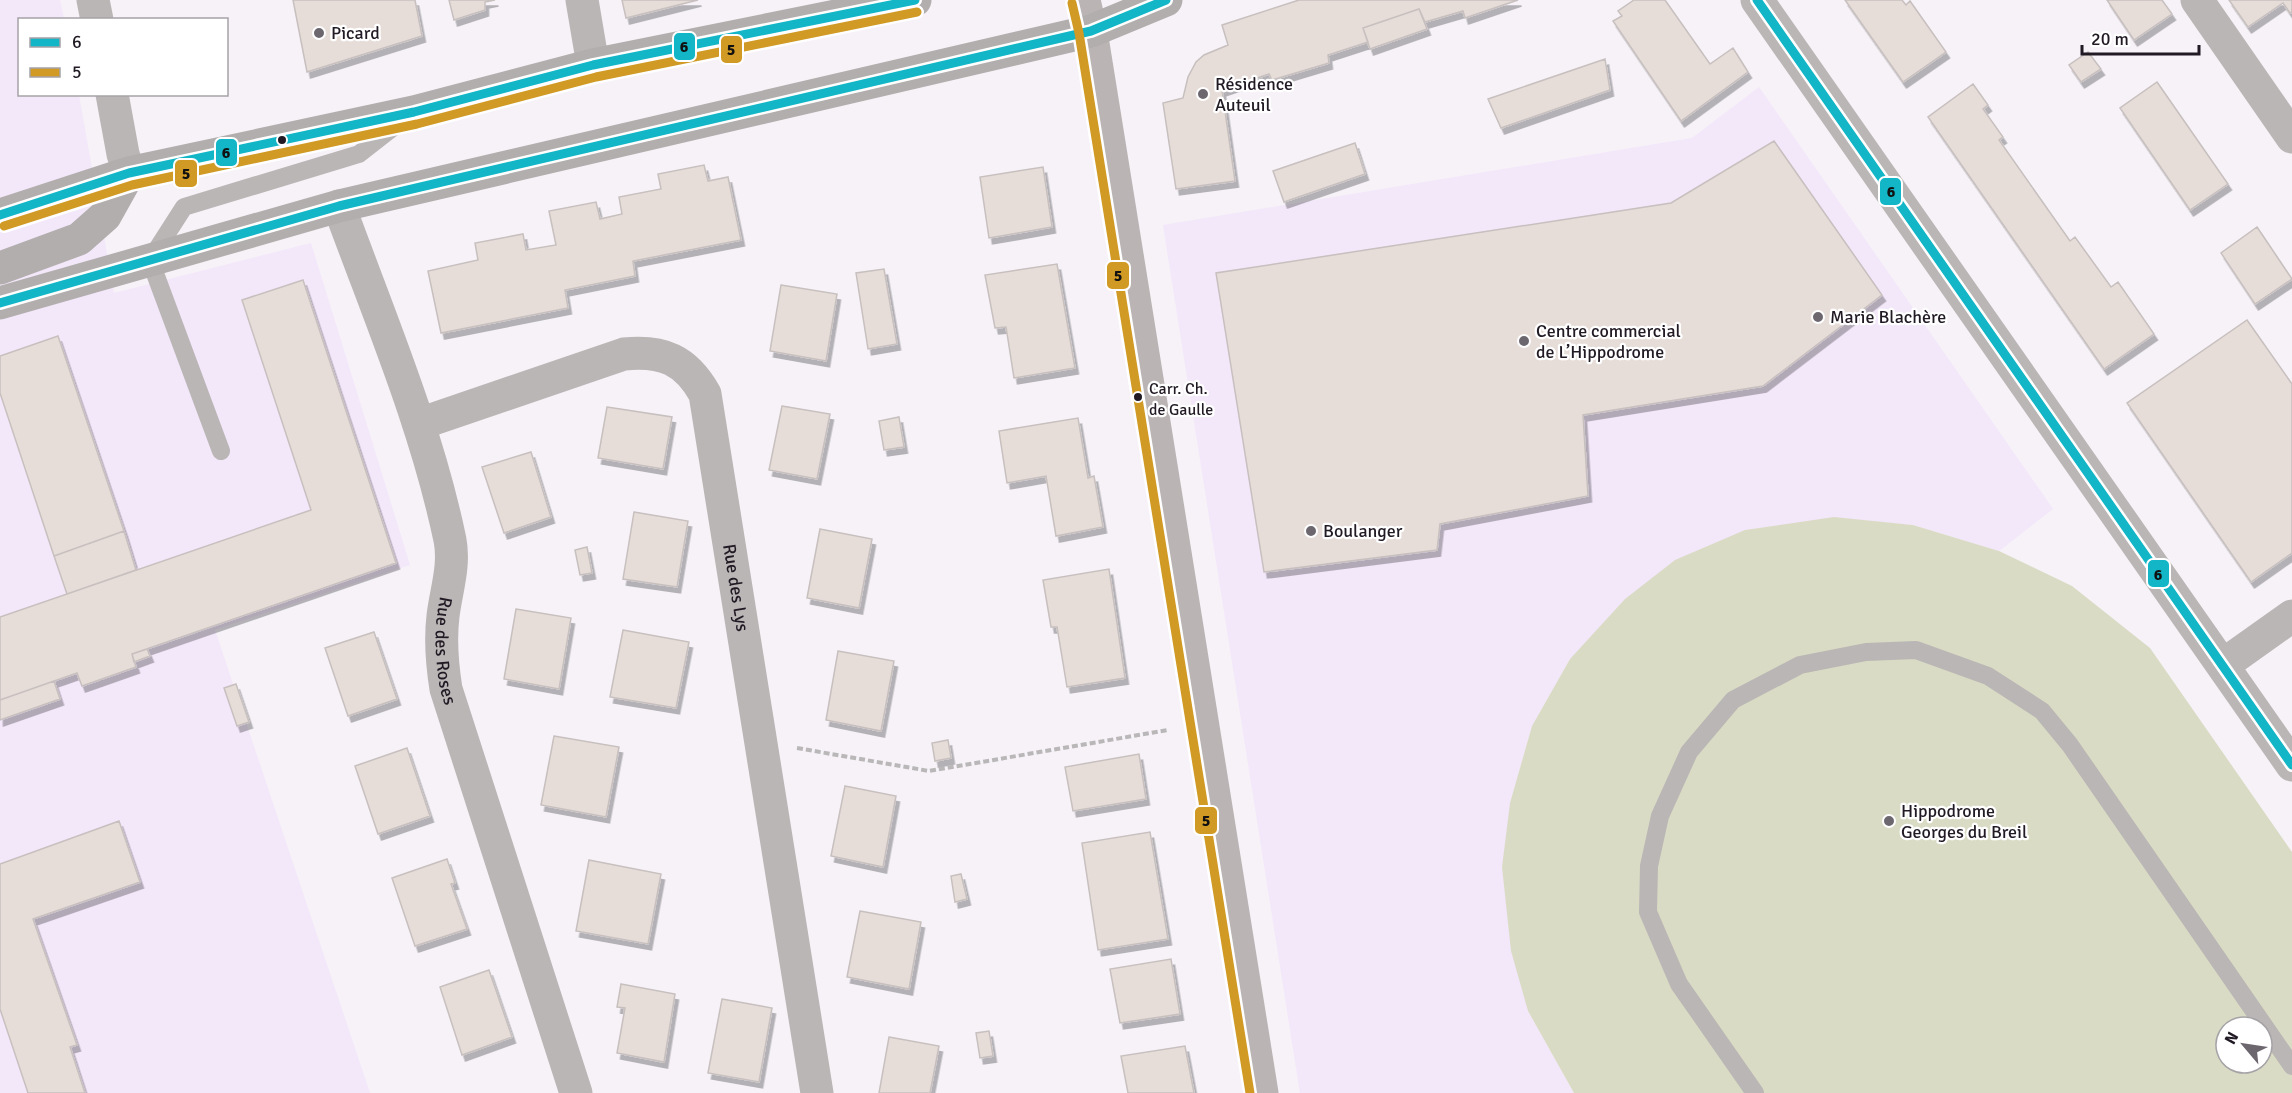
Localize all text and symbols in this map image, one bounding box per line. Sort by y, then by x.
legend [18,18,228,96]
scale bar [2082,18,2199,56]
place label: Picard [331,22,380,44]
marker: Picard [312,26,326,40]
text: 20 m [2091,28,2129,50]
text: 6 [72,31,82,53]
line badge: 6 [673,32,696,61]
line badge: 5 [720,35,743,64]
text: 6 [680,37,689,57]
text: 5 [727,40,735,60]
text: 5 [72,61,82,83]
place label: Résidence Auteuil [1215,73,1293,116]
marker: Résidence Auteuil [1196,87,1210,101]
unlabelled marker [276,134,288,146]
line badge: 6 [215,138,238,167]
text: 6 [222,143,231,163]
line badge: 5 [174,159,198,188]
text: 5 [182,164,190,184]
line badge: 6 [1879,177,1902,206]
text: 6 [1887,182,1896,202]
line badge: 5 [1106,261,1130,290]
text: 5 [1114,266,1122,286]
place label: Marie Blachère [1830,306,1946,328]
marker: Marie Blachère [1811,310,1825,324]
place label: Centre commercial de L’Hippodrome [1536,320,1681,363]
marker: Centre commercial de L’Hippodrome [1517,334,1531,348]
place label: Carr. Ch. de Gaulle [1149,379,1213,420]
marker: Carr. Ch. de Gaulle [1132,391,1144,403]
place label: Boulanger [1323,520,1403,542]
marker: Boulanger [1304,524,1318,538]
street label: Rue des Lys [718,542,754,633]
line badge: 6 [2147,559,2170,588]
text: 6 [2154,565,2163,585]
street label: Rue des Roses [431,595,461,708]
place label: Hippodrome Georges du Breil [1901,800,2027,843]
line badge: 5 [1194,806,1218,835]
text: 5 [1202,811,1210,831]
marker: Hippodrome Georges du Breil [1882,814,1896,828]
north arrow [2214,1015,2274,1075]
text: N [2220,1028,2243,1048]

